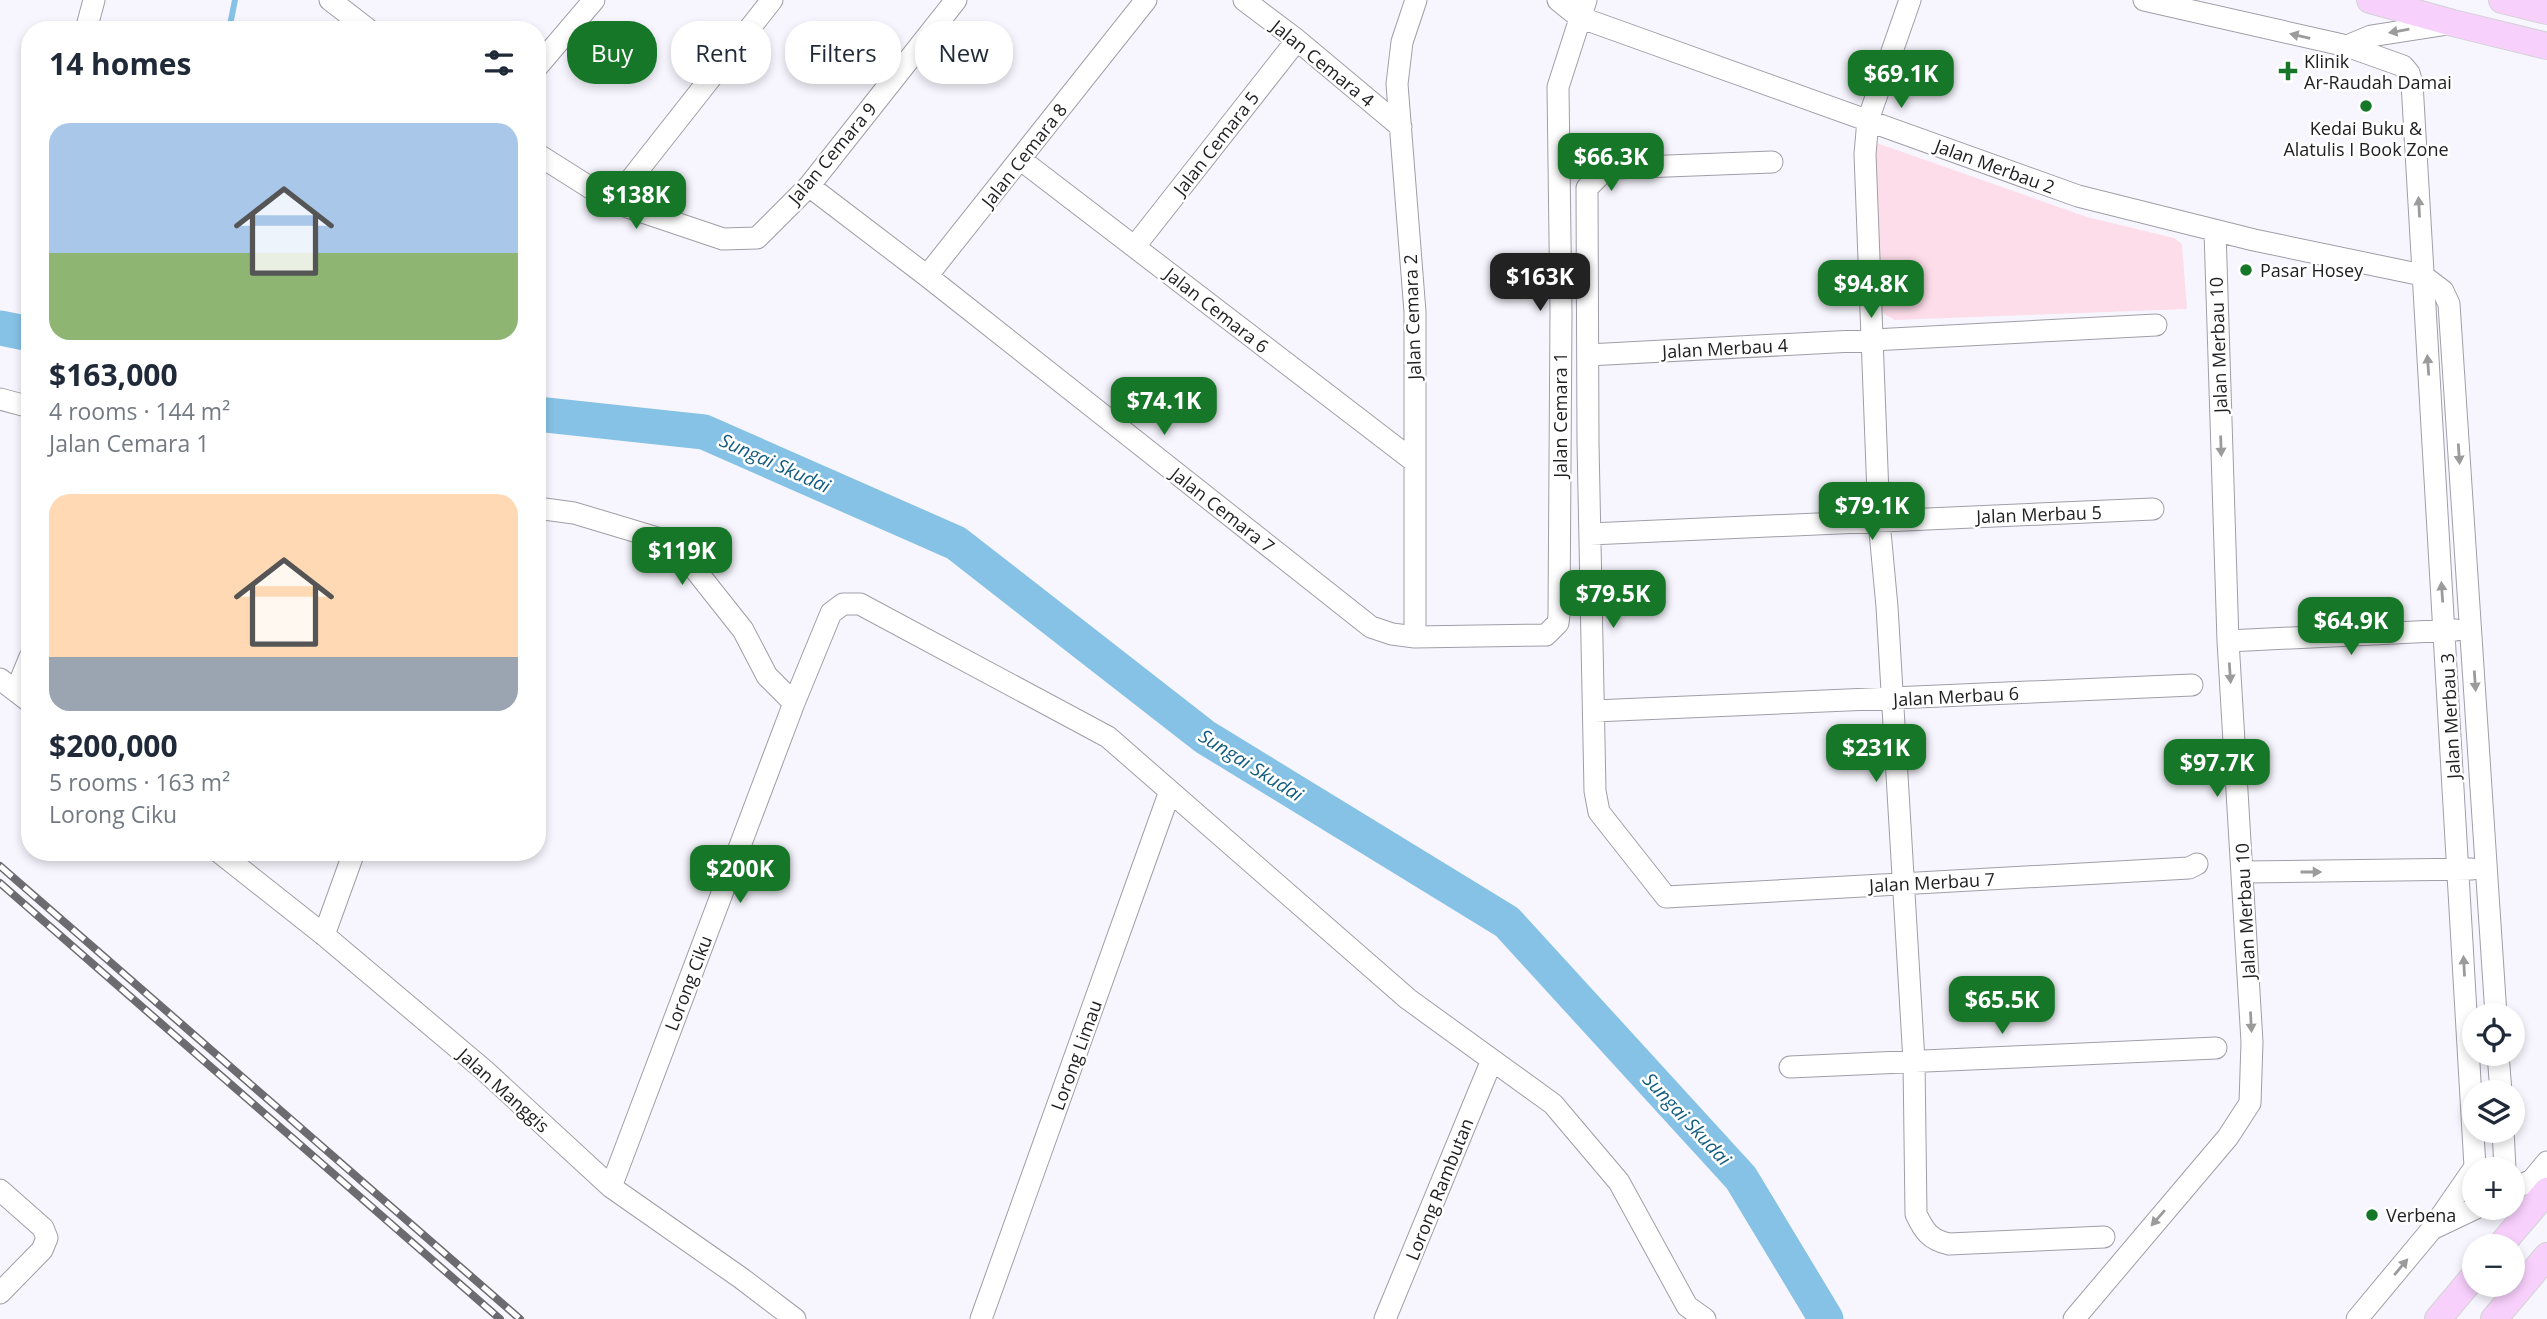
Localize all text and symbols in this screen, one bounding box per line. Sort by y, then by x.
street label: Jalan Cemara 4 [1265,13,1379,112]
chip: Buy [567,21,657,84]
chip: Rent [671,21,771,84]
chip: Filters [785,21,901,84]
chip: New [915,21,1013,84]
one-way arrow [2388,26,2410,37]
one-way arrow [2289,30,2311,41]
text: 14 homes [49,43,192,84]
icon: filters [480,44,518,82]
place label: Klinik Ar-Raudah Damai [2304,49,2452,94]
pin: $69.1K [1844,50,1958,110]
text: $69.1K [1864,57,1938,89]
marker: Klinik Ar-Raudah Damai [2278,61,2298,81]
street label: Jalan Cemara 5 [1167,86,1264,201]
street label: Jalan Cemara 9 [781,97,882,210]
street label: Jalan Cemara 8 [975,98,1072,213]
marker: Kedai Buku & Alatulis I Book Zone [2358,98,2374,114]
place label: Kedai Buku & Alatulis I Book Zone [2283,116,2449,161]
street label: Jalan Merbau 2 [1930,133,2058,199]
pin: $66.3K [1554,134,1668,193]
text: $66.3K [1574,140,1648,172]
icon: home [221,168,347,294]
pin: $138K [587,172,685,231]
text: $138K [602,178,670,210]
one-way arrow [2413,196,2424,218]
street label: Jalan Cemara 2 [1398,254,1426,382]
pin: $163K [1491,254,1589,313]
place label: Pasar Hosey [2260,258,2364,282]
text: $163K [1506,260,1574,292]
pin: $94.8K [1814,260,1928,320]
street label: Jalan Cemara 6 [1159,261,1274,358]
marker: Pasar Hosey [2238,262,2254,278]
text: $94.8K [1834,267,1908,299]
street label: Jalan Merbau 10 [2204,277,2232,415]
street label: Jalan Merbau 4 [1660,333,1788,363]
street label: Jalan Cemara 1 [1548,352,1572,480]
text: $163,000 [49,354,178,395]
one-way arrow [2422,354,2433,376]
pin: $74.1K [1107,378,1221,437]
text: $74.1K [1127,384,1201,416]
text: 4 rooms · 144 m² [49,395,230,427]
text: Jalan Cemara 1 [49,427,209,459]
water label: Sungai Skudai [716,427,835,499]
one-way arrow [2216,435,2227,457]
one-way arrow [2454,443,2465,465]
street label: Jalan Cemara 7 [1165,461,1280,558]
pin: $79.1K [1815,482,1929,542]
text: $79.1K [1835,489,1909,521]
street label: Jalan Merbau 5 [1974,500,2102,528]
pin: $119K [633,528,731,587]
text: $119K [648,534,716,566]
icon: home [221,539,347,665]
pin: $79.5K [1556,570,1670,630]
text: $79.5K [1576,577,1650,609]
one-way arrow [2436,581,2447,603]
pin: $64.9K [2294,598,2408,657]
text: $64.9K [2314,604,2388,636]
street label: Jalan Merbau 3 [2435,653,2465,781]
one-way arrow [2225,662,2236,684]
one-way arrow [2470,670,2481,692]
street label: Jalan Merbau 6 [1891,681,2019,711]
water label: Sungai Skudai [1194,723,1309,808]
pin: $231K [1827,724,1925,784]
text: $200,000 [49,725,178,766]
text: $231K [1842,731,1910,763]
pin: $97.7K [2160,740,2274,799]
text: $97.7K [2180,746,2254,778]
text: 5 rooms · 163 m² [49,766,230,798]
text: Lorong Ciku [49,798,177,830]
street label: Jalan Merbau 10 [2229,842,2261,982]
pin: $200K [691,846,789,905]
text: $200K [706,852,774,884]
one-way arrow [2301,866,2323,878]
street label: Jalan Merbau 7 [1867,867,1995,897]
street label: Lorong Ciku [659,932,717,1034]
one-way arrow [2458,955,2469,977]
pin: $65.5K [1945,976,2059,1036]
text: $65.5K [1965,983,2039,1015]
street label: Lorong Limau [1045,997,1107,1113]
map controls [2462,1003,2525,1297]
button: locate [2462,1003,2525,1066]
one-way arrow [2246,1012,2257,1034]
street label: Jalan Manggis [452,1041,555,1137]
water label: Sungai Skudai [1637,1067,1738,1172]
button: layers [2462,1080,2525,1143]
street label: Lorong Rambutan [1400,1114,1478,1264]
button: + [2462,1157,2525,1220]
place label: Verbena [2386,1203,2456,1227]
marker: Verbena [2364,1207,2380,1223]
one-way arrow [2151,1209,2166,1226]
button: − [2462,1234,2525,1297]
one-way arrow [2393,1258,2408,1275]

